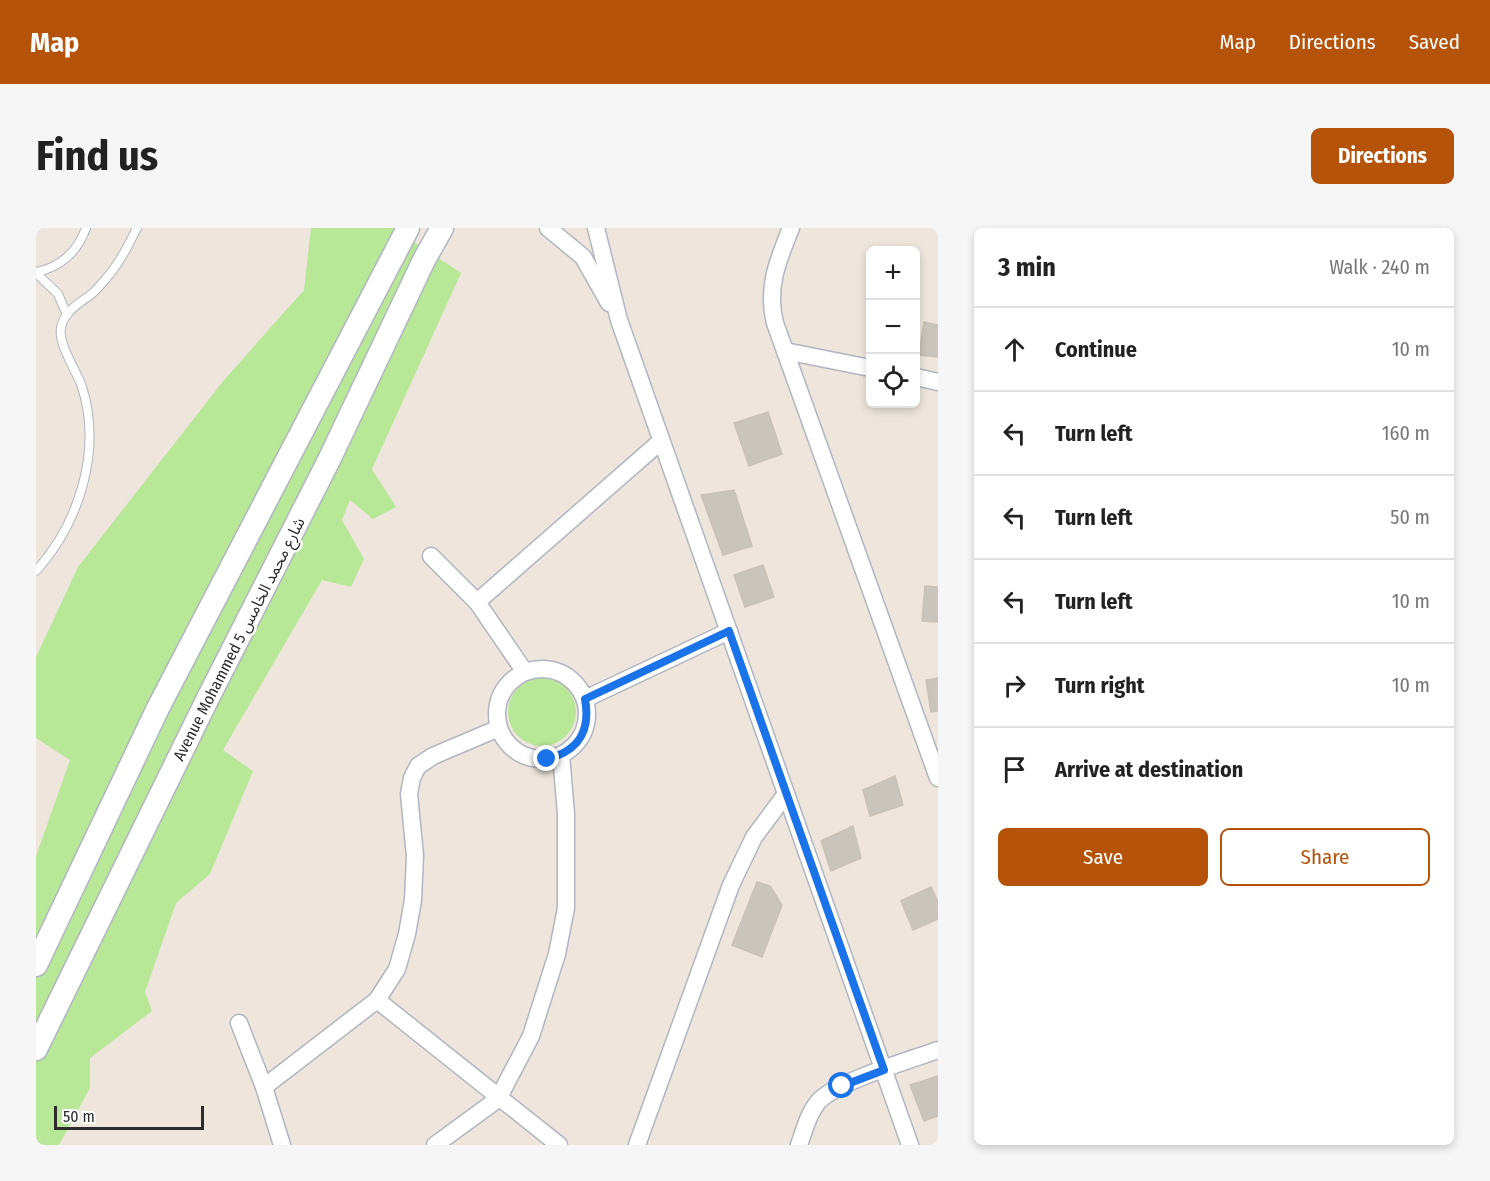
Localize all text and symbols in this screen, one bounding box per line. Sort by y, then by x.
text: Map [30,26,79,59]
text: Map [1219,29,1256,55]
text: Directions [1289,29,1376,55]
text: Saved [1409,29,1460,55]
button: Directions [1311,128,1454,184]
text: Find us [36,131,158,181]
map controls [866,246,920,408]
button: + [866,246,920,300]
text: 3 min [998,252,1056,283]
text: Walk · 240 m [1329,255,1430,279]
button: − [866,300,920,354]
icon: ahead [998,333,1031,366]
text: Continue [1055,336,1137,363]
text: 10 m [1392,337,1430,361]
button: locate [866,354,920,408]
icon: left [998,417,1031,450]
text: Turn left [1055,420,1133,447]
text: 160 m [1382,421,1430,445]
icon: left [998,501,1031,534]
text: Turn left [1055,504,1133,531]
text: 50 m [1390,505,1430,529]
street label: Avenue Mohammed 5 شارع محمد الخامس [169,514,312,765]
icon: left [998,585,1031,618]
text: Turn left [1055,588,1133,615]
text: 10 m [1392,589,1430,613]
icon: right [998,669,1031,702]
text: Turn right [1055,672,1144,699]
text: 10 m [1392,673,1430,697]
route end [533,745,559,771]
icon: arrive [998,753,1031,786]
text: Arrive at destination [1055,756,1243,783]
button: Save [998,828,1208,886]
button: Share [1220,828,1430,886]
route start [828,1072,854,1098]
scale bar [54,1103,204,1130]
text: 50 m [63,1107,95,1126]

